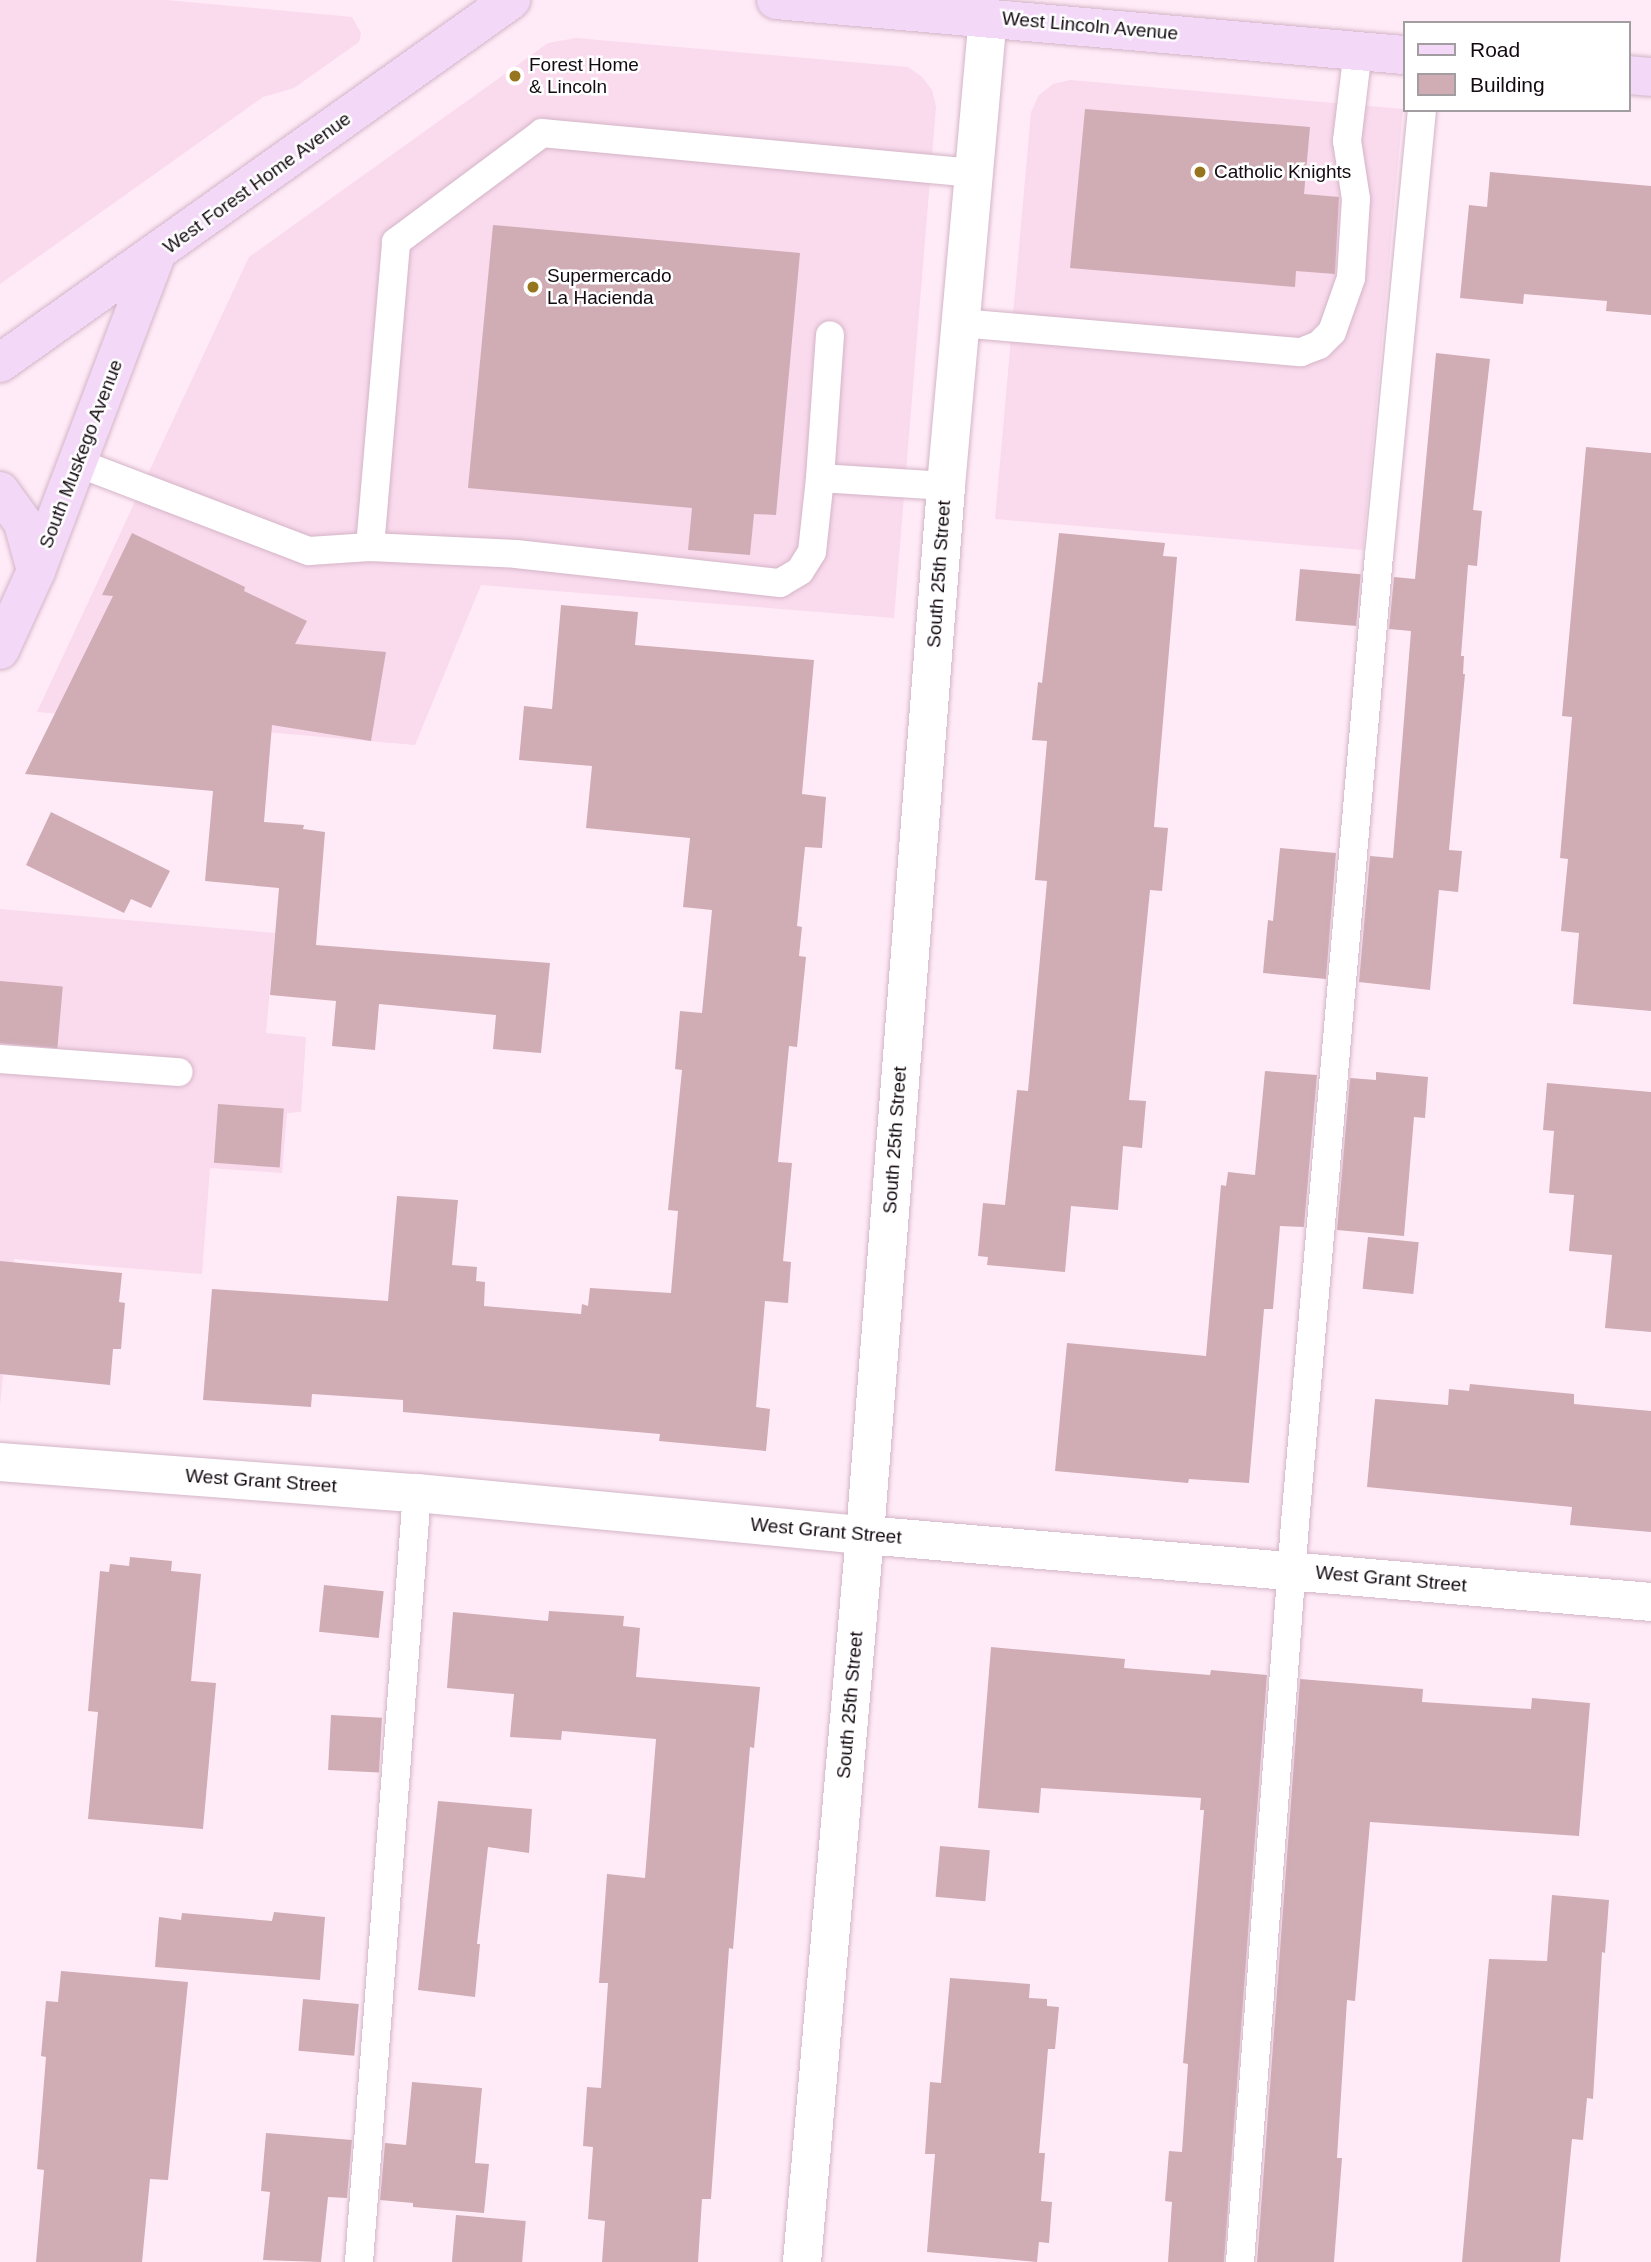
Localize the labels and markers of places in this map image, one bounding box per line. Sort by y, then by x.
place label: Forest Home & Lincoln [529,54,639,98]
marker: Forest Home & Lincoln [507,68,523,84]
place label: Catholic Knights [1214,161,1351,183]
marker: Catholic Knights [1192,164,1208,180]
place label: Supermercado La Hacienda [547,265,672,309]
marker: Supermercado La Hacienda [525,279,541,295]

